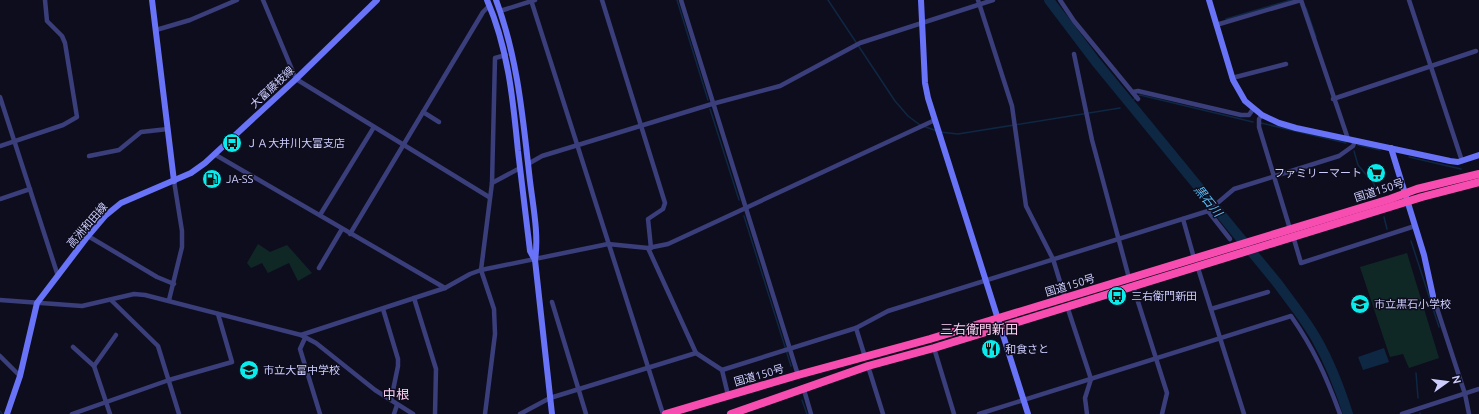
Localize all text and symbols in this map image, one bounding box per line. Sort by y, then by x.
street label: 大富藤枝線 [248,64,296,110]
bus stop icon: ＪＡ大井川大富支店 [221,132,243,154]
place label: ＪＡ大井川大富支店 [246,137,345,149]
supermarket icon: ファミリーマート [1365,162,1387,184]
place label: ファミリーマート [1274,167,1362,179]
fuel station icon: JA-SS [201,168,223,190]
place label: JA-SS [226,173,253,185]
street label: 国道150号 [1353,176,1405,204]
water label: 黒石川 [1192,183,1226,220]
street label: 高洲和田線 [64,200,110,250]
street label: 国道150号 [1044,272,1096,298]
bus stop icon: 三右衛門新田 [1106,285,1128,307]
place label: 三右衛門新田 [1131,290,1197,302]
school or university icon: 市立黒石小学校 [1349,293,1371,315]
place label: 市立黒石小学校 [1374,298,1451,310]
district label: 三右衛門新田 [940,322,1018,336]
restaurant icon: 和食さと [980,338,1002,360]
place label: 和食さと [1005,343,1049,355]
school or university icon: 市立大富中学校 [238,359,260,381]
street label: 国道150号 [733,362,785,388]
north arrow [1427,362,1467,402]
place label: 市立大富中学校 [263,364,340,376]
text: N [1450,374,1464,385]
district label: 中根 [383,387,409,401]

